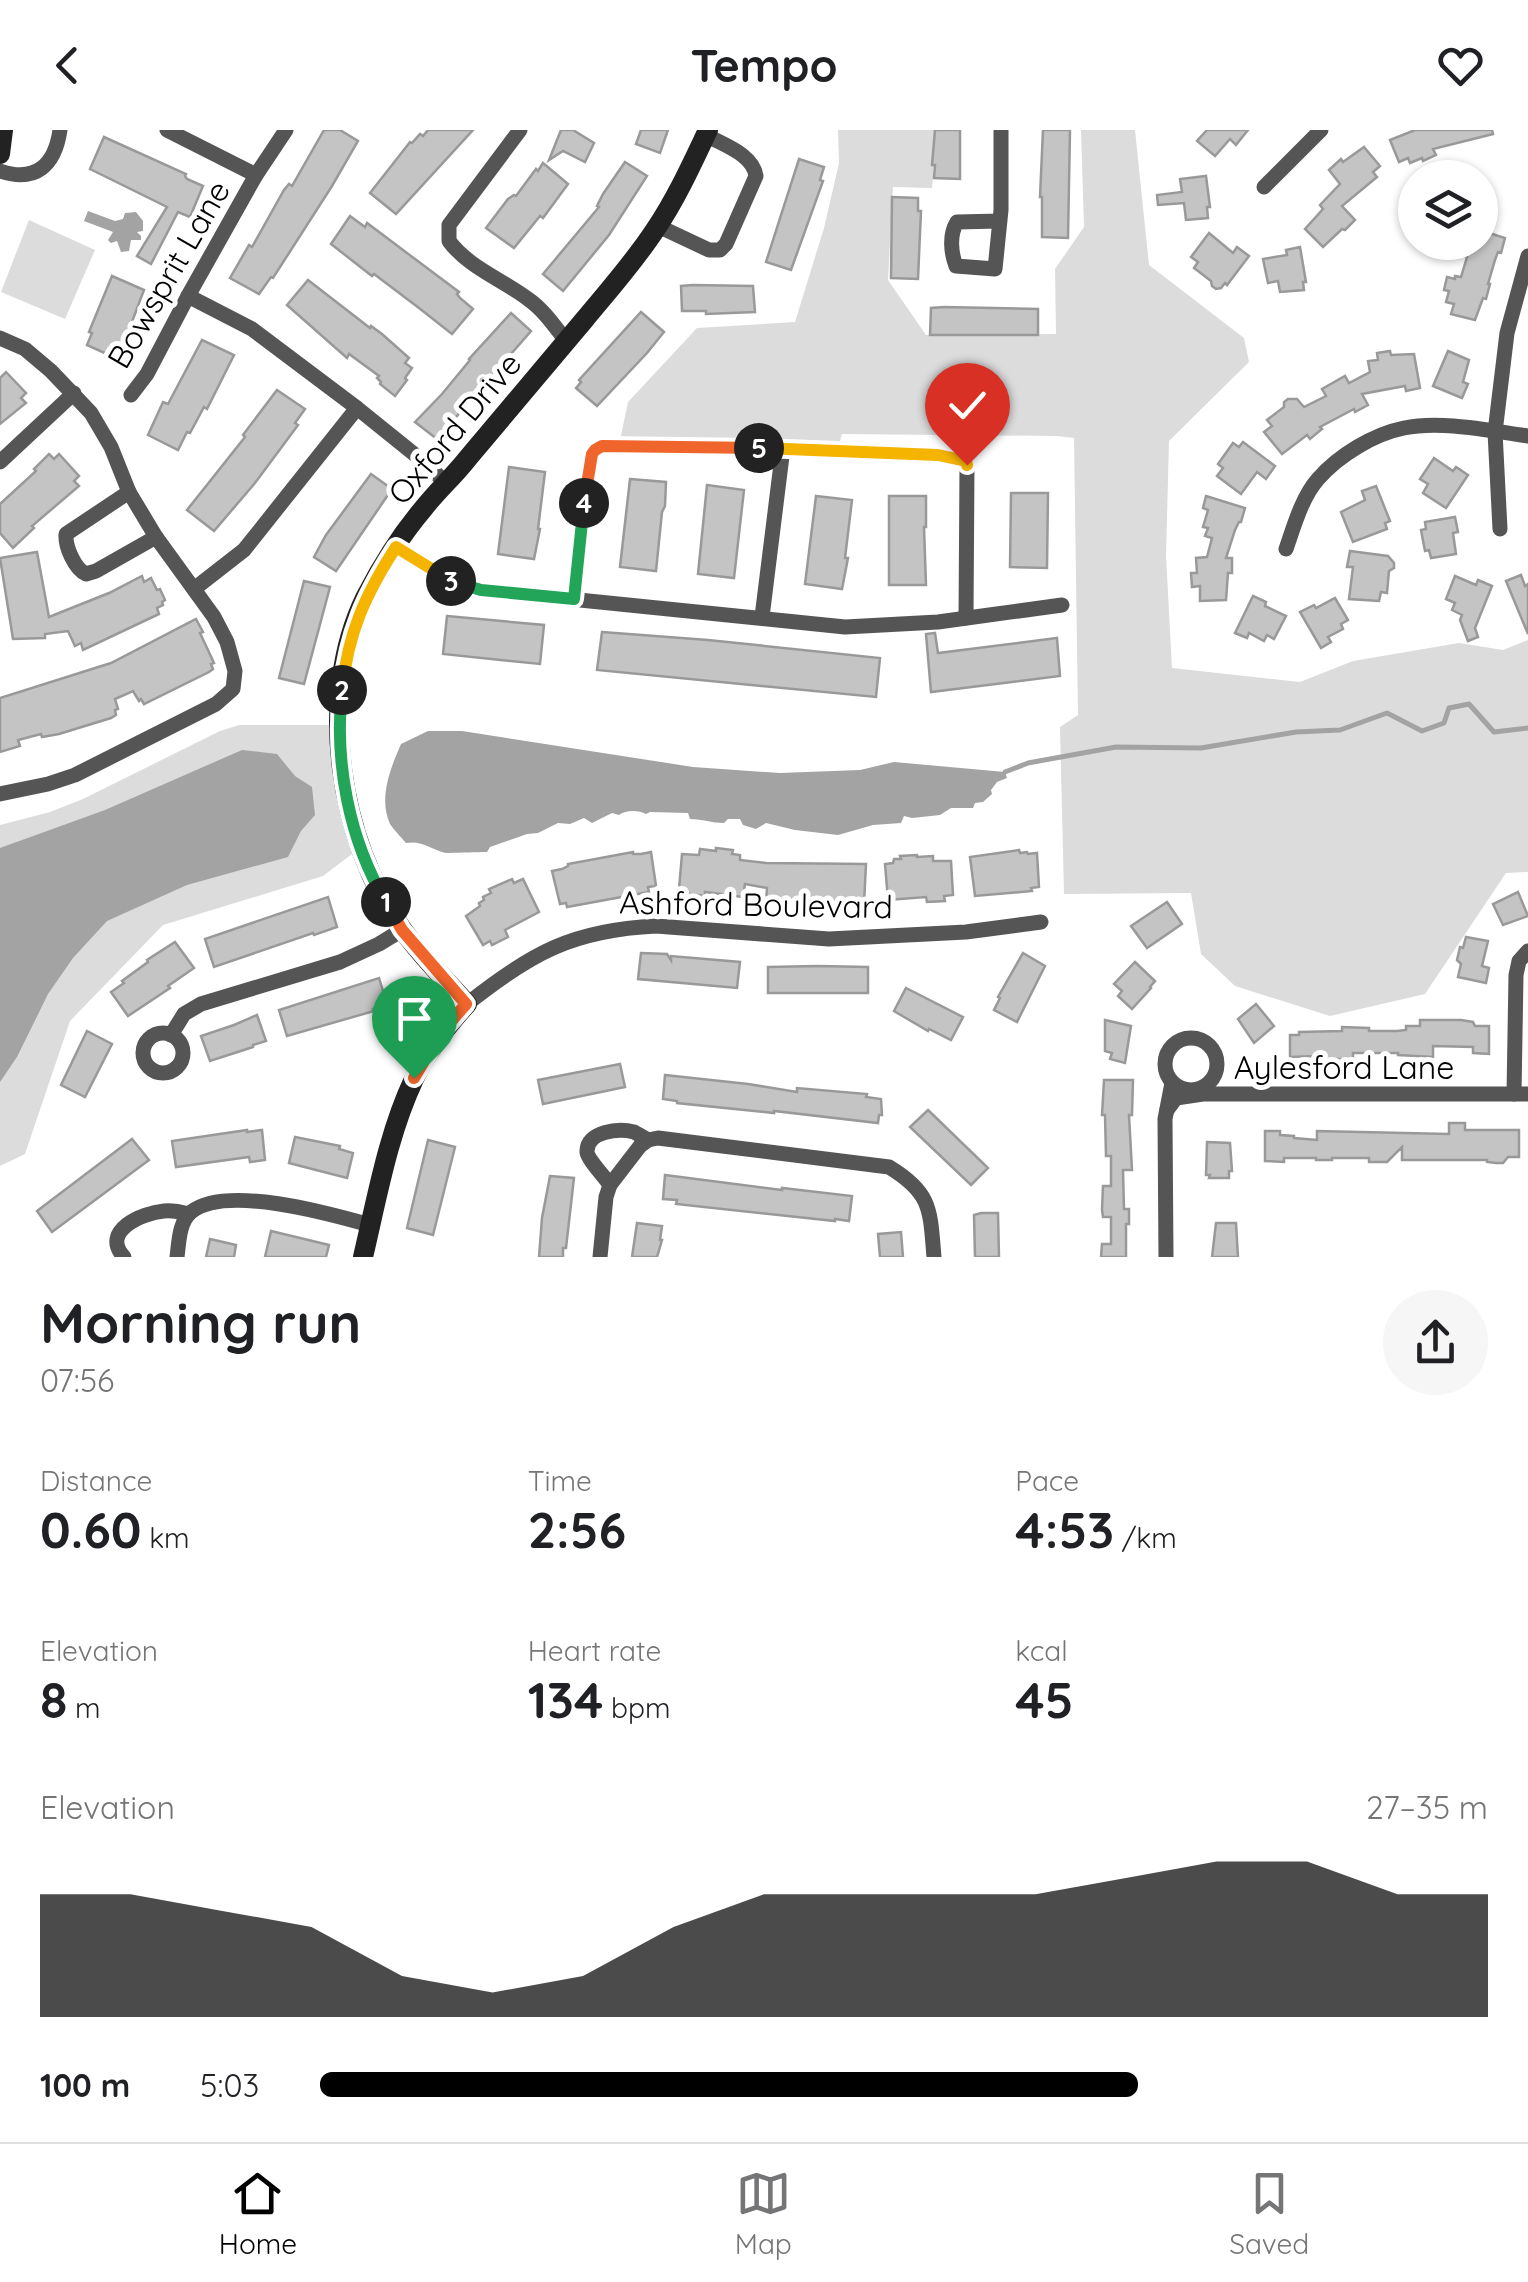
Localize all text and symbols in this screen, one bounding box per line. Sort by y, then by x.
text: Tempo [690,37,838,93]
icon: back [40,38,95,93]
icon: heart [1433,38,1488,93]
map controls [1398,160,1498,260]
button: layers [1398,160,1498,260]
street label: Bowsprit Lane [98,173,238,375]
street label: Oxford Drive [379,344,529,512]
pin [925,363,1010,466]
icon: check [940,378,995,433]
pin: 5 [734,423,784,473]
text: 5 [751,430,767,465]
pin: 4 [559,478,609,528]
text: 4 [576,485,592,520]
pin: 3 [426,556,476,606]
text: 3 [443,563,459,598]
pin: 2 [317,665,367,715]
text: 2 [334,672,350,707]
pin: 1 [361,877,411,927]
street label: Ashford Boulevard [619,882,893,926]
text: 1 [381,884,391,919]
pin [372,976,457,1079]
icon: arrive [387,991,442,1046]
street label: Aylesford Lane [1234,1047,1454,1087]
text: Morning run [40,1288,361,1357]
button: share [1383,1290,1488,1395]
text: 07:56 [40,1360,114,1400]
text: Distance [40,1463,152,1498]
text: Time [528,1463,592,1498]
text: Pace [1015,1463,1079,1498]
text: 0.60 [40,1498,142,1561]
text: 2:56 [528,1498,626,1561]
text: 4:53 [1015,1498,1114,1561]
text: km [142,1520,190,1555]
text: /km [1114,1520,1177,1555]
text: Elevation [40,1633,158,1668]
text: Heart rate [528,1633,661,1668]
text: kcal [1015,1633,1068,1668]
text: 8 [40,1668,67,1731]
text: 134 [528,1668,603,1731]
text: 45 [1015,1668,1074,1731]
text: m [67,1690,101,1725]
text: bpm [603,1690,670,1725]
text: Elevation [40,1787,175,1827]
text: 27–35 m [1366,1787,1488,1827]
text: 100 m [40,2065,130,2105]
text: 5:03 [200,2065,259,2105]
tab: Home [219,2166,297,2261]
tab: Map [735,2166,792,2261]
tab: Saved [1229,2166,1309,2261]

